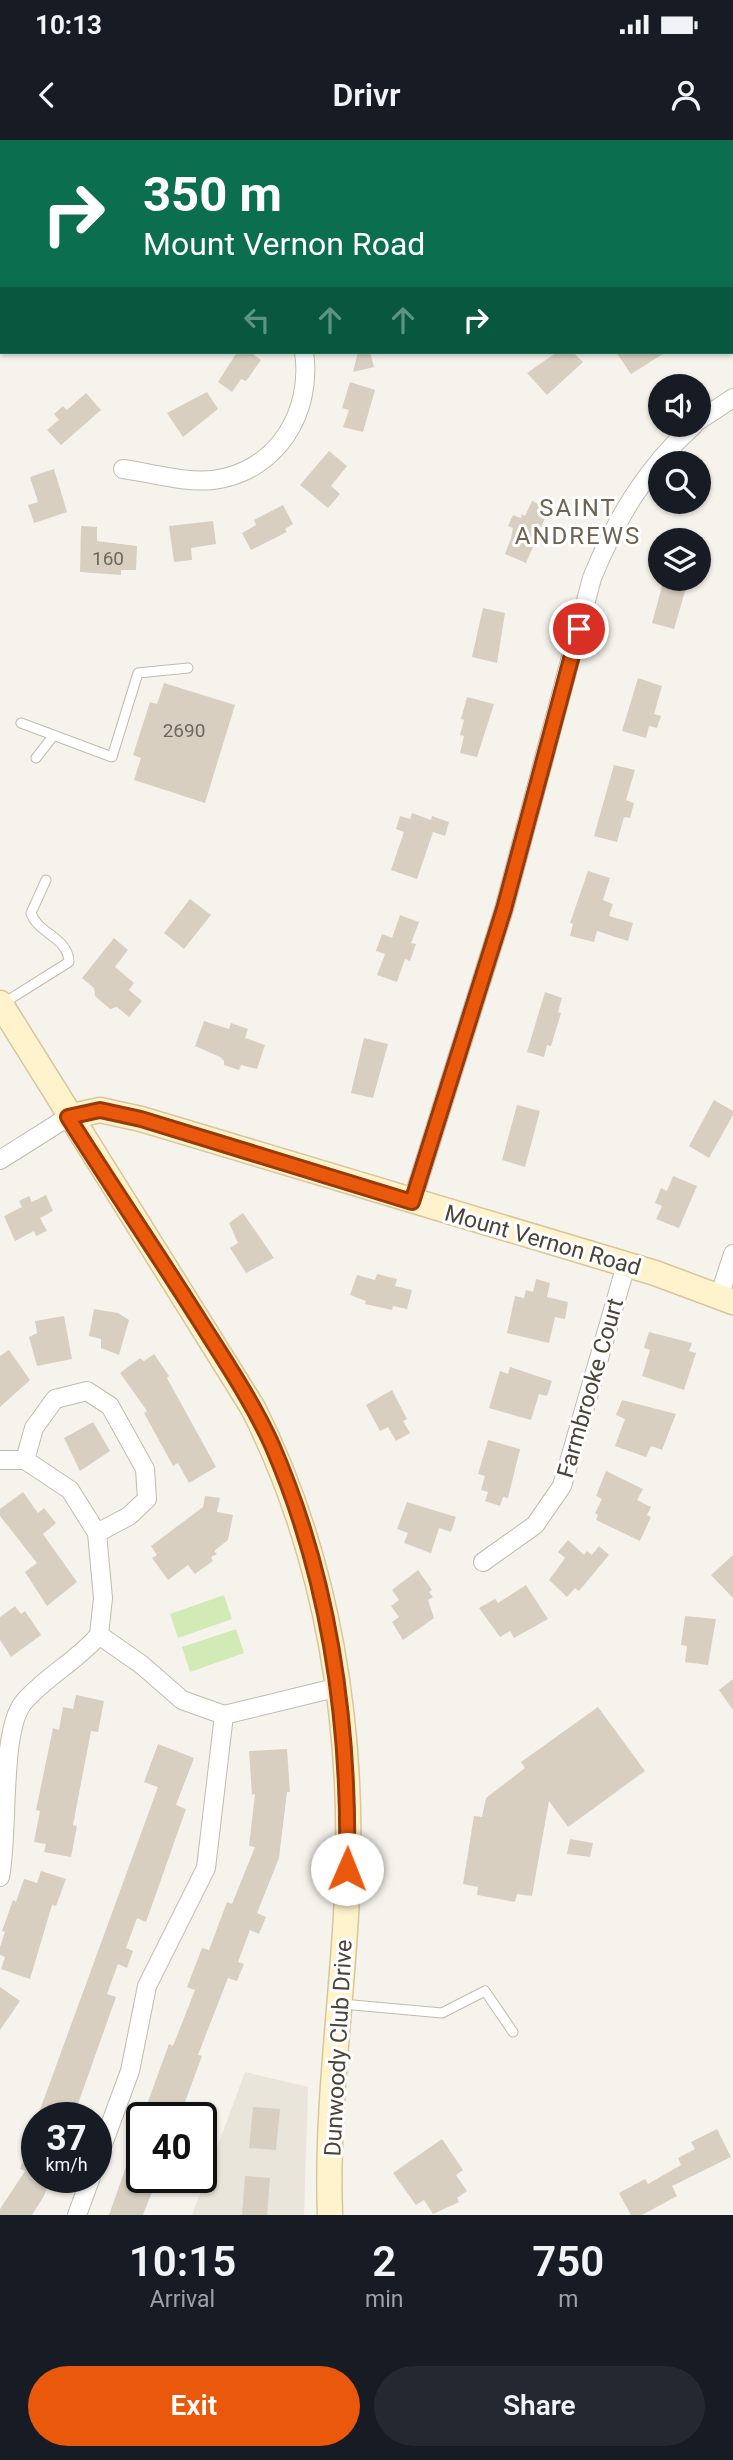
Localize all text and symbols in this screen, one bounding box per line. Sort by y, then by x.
text: 10:13 [35,10,102,40]
icon: back [28,76,66,114]
text: Drivr [332,76,401,114]
icon: person [667,76,705,114]
text: 350 m [143,166,282,223]
icon: right [28,168,119,259]
text: Mount Vernon Road [143,225,425,263]
icon: left [238,301,276,339]
icon: ahead [311,301,349,339]
icon: ahead [384,301,422,339]
icon: right [457,301,495,339]
map controls [648,374,711,591]
button: sound [648,374,711,437]
button: search [648,451,711,514]
district label: SAINT ANDREWS [515,494,641,550]
button: layers [648,528,711,591]
house number: 160 [92,547,124,570]
pin [549,599,609,659]
icon: arrive [560,610,598,648]
house number: 2690 [163,719,205,742]
street label: Mount Vernon Road [442,1200,644,1281]
street label: Farmbrooke Court [552,1295,629,1481]
position arrow [310,1832,384,1906]
street label: Dunwoody Club Drive [319,1939,358,2157]
speed limit sign: 40 [126,2102,217,2193]
text: 37 [46,2118,87,2159]
text: km/h [45,2154,88,2175]
text: 10:15 [129,2237,236,2286]
text: 2 [372,2237,396,2286]
text: 750 [532,2237,604,2286]
text: Arrival [150,2286,215,2313]
text: min [365,2286,403,2313]
text: m [558,2286,578,2313]
button: Exit [28,2366,360,2446]
button: Share [374,2366,705,2446]

